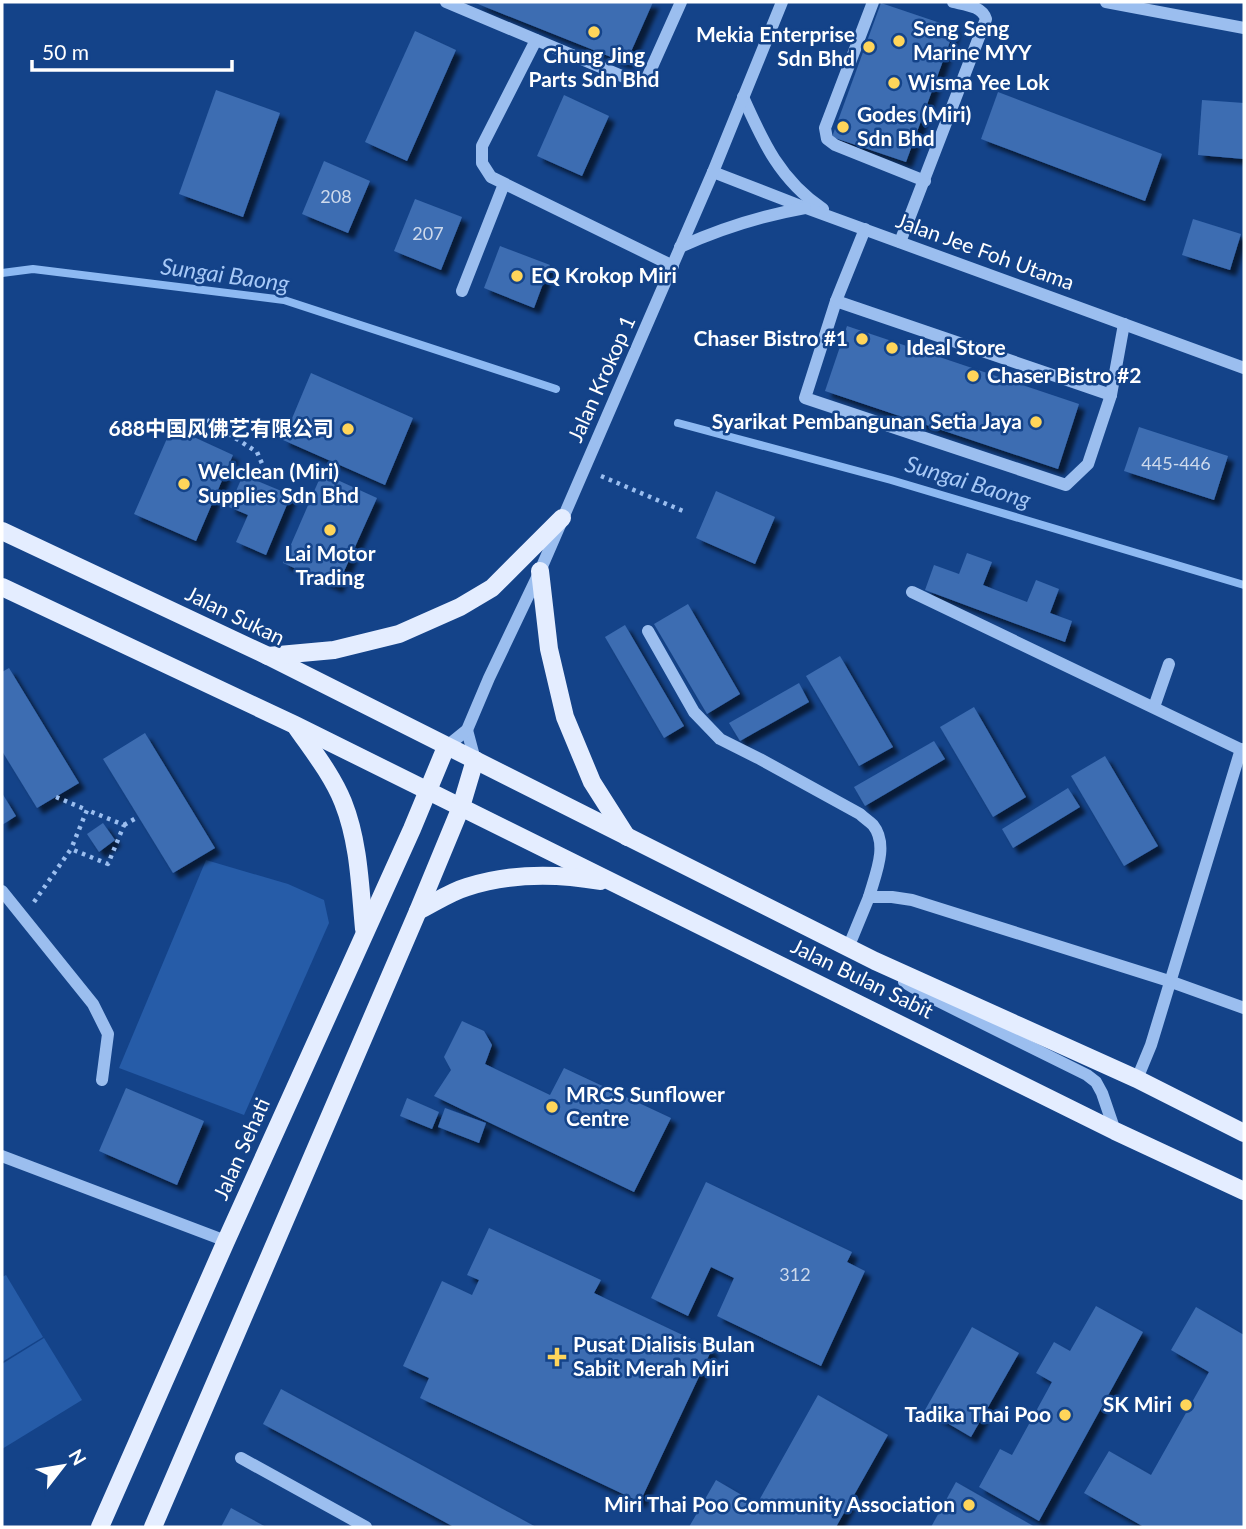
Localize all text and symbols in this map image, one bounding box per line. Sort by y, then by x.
place label: Seng Seng Marine MYY [913,15,1032,64]
place label: Mekia Enterprise Sdn Bhd [696,21,855,70]
marker: Chung Jing Parts Sdn Bhd [586,24,602,40]
scale bar [32,28,231,72]
marker: Seng Seng Marine MYY [891,33,907,49]
text: 50 m [42,39,89,64]
marker: Mekia Enterprise Sdn Bhd [861,39,877,55]
place label: Chung Jing Parts Sdn Bhd [528,42,660,91]
place label: Wisma Yee Lok [908,69,1050,94]
marker: Wisma Yee Lok [886,75,902,91]
place label: Godes (Miri) Sdn Bhd [857,101,971,150]
marker: Godes (Miri) Sdn Bhd [835,119,851,135]
house number: 208 [320,185,352,207]
street label: Jalan Jee Foh Utama [893,207,1078,294]
house number: 207 [412,222,444,244]
water label: Sungai Baong [159,251,292,297]
place label: EQ Krokop Miri [531,262,677,287]
marker: EQ Krokop Miri [509,268,525,284]
street label: Jalan Krokop 1 [562,311,640,445]
place label: Chaser Bistro #1 [694,325,848,350]
marker: Chaser Bistro #1 [854,331,870,347]
place label: Ideal Store [906,334,1006,359]
marker: Ideal Store [884,340,900,356]
place label: Chaser Bistro #2 [987,362,1141,387]
marker: Chaser Bistro #2 [965,368,981,384]
place label: Syarikat Pembangunan Setia Jaya [712,408,1022,433]
marker: Syarikat Pembangunan Setia Jaya [1028,414,1044,430]
place label: 688中国风佛艺有限公司 [108,415,334,440]
marker: 688中国风佛艺有限公司 [340,421,356,437]
water label: Sungai Baong [902,449,1035,514]
house number: 445-446 [1141,452,1211,474]
place label: Welclean (Miri) Supplies Sdn Bhd [198,458,359,507]
marker: Welclean (Miri) Supplies Sdn Bhd [176,476,192,492]
marker: Lai Motor Trading [322,522,338,538]
place label: Lai Motor Trading [284,540,376,589]
street label: Jalan Sukan [182,580,289,649]
street label: Jalan Bulan Sabit [788,932,938,1023]
place label: MRCS Sunflower Centre [566,1081,725,1130]
street label: Jalan Sehati [207,1094,274,1203]
marker: MRCS Sunflower Centre [544,1099,560,1115]
house number: 312 [779,1263,811,1285]
place label: Pusat Dialisis Bulan Sabit Merah Miri [573,1331,755,1380]
marker: Pusat Dialisis Bulan Sabit Merah Miri [547,1347,567,1367]
place label: SK Miri [1103,1391,1172,1416]
marker: SK Miri [1178,1397,1194,1413]
place label: Tadika Thai Poo [904,1401,1051,1426]
marker: Tadika Thai Poo [1057,1407,1073,1423]
north arrow [28,1431,98,1501]
text: N [64,1445,92,1469]
place label: Miri Thai Poo Community Association [604,1491,955,1516]
marker: Miri Thai Poo Community Association [961,1497,977,1513]

